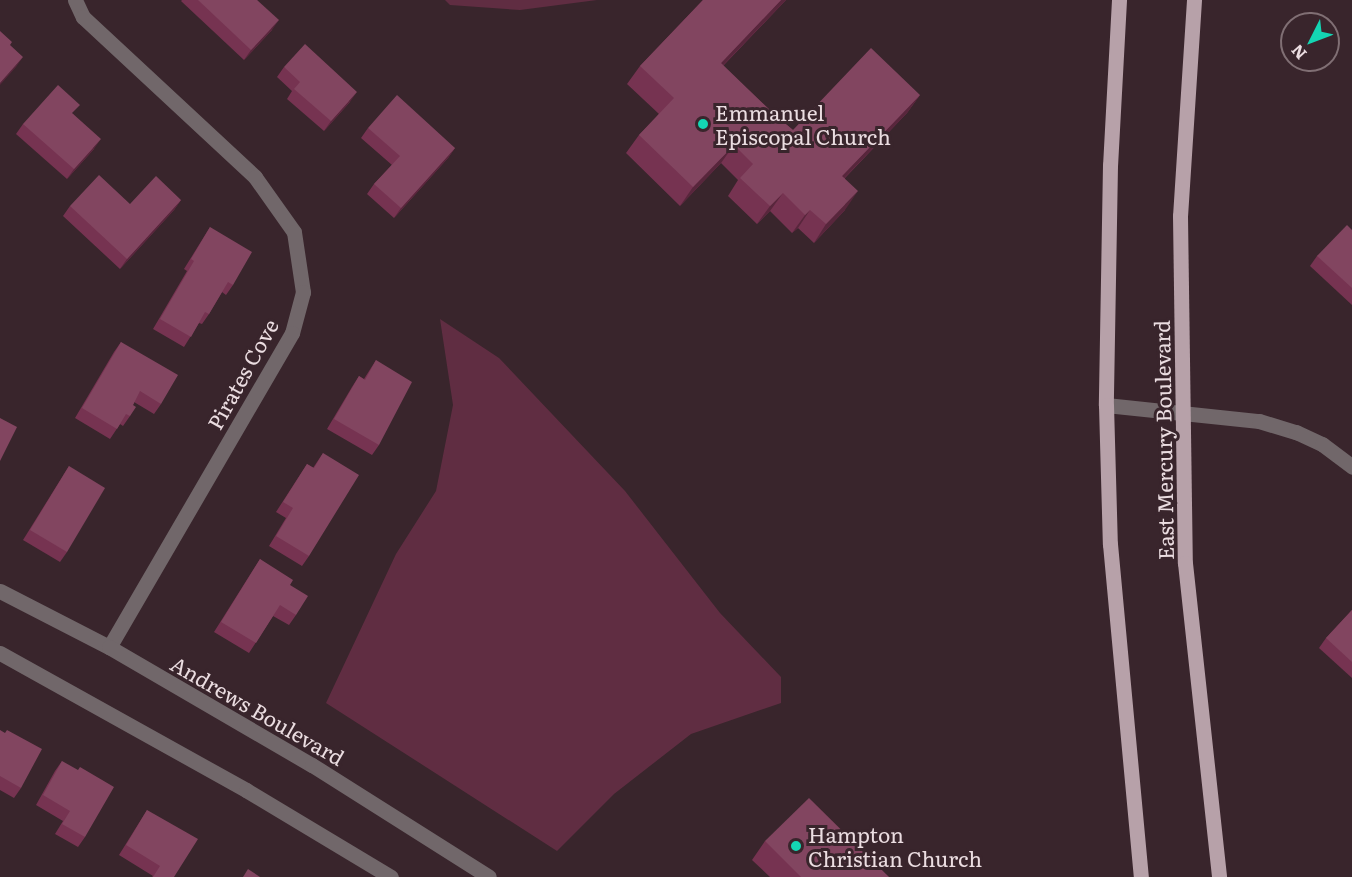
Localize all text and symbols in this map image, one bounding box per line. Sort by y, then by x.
north arrow [1280,12,1340,72]
text: N [1285,40,1312,66]
place label: Emmanuel Episcopal Church [715,99,891,149]
marker: Emmanuel Episcopal Church [696,117,710,131]
street label: Pirates Cove [201,314,283,434]
street label: East Mercury Boulevard [1148,320,1178,560]
street label: Andrews Boulevard [167,650,349,770]
place label: Hampton Christian Church [808,821,982,871]
marker: Hampton Christian Church [789,839,803,853]

